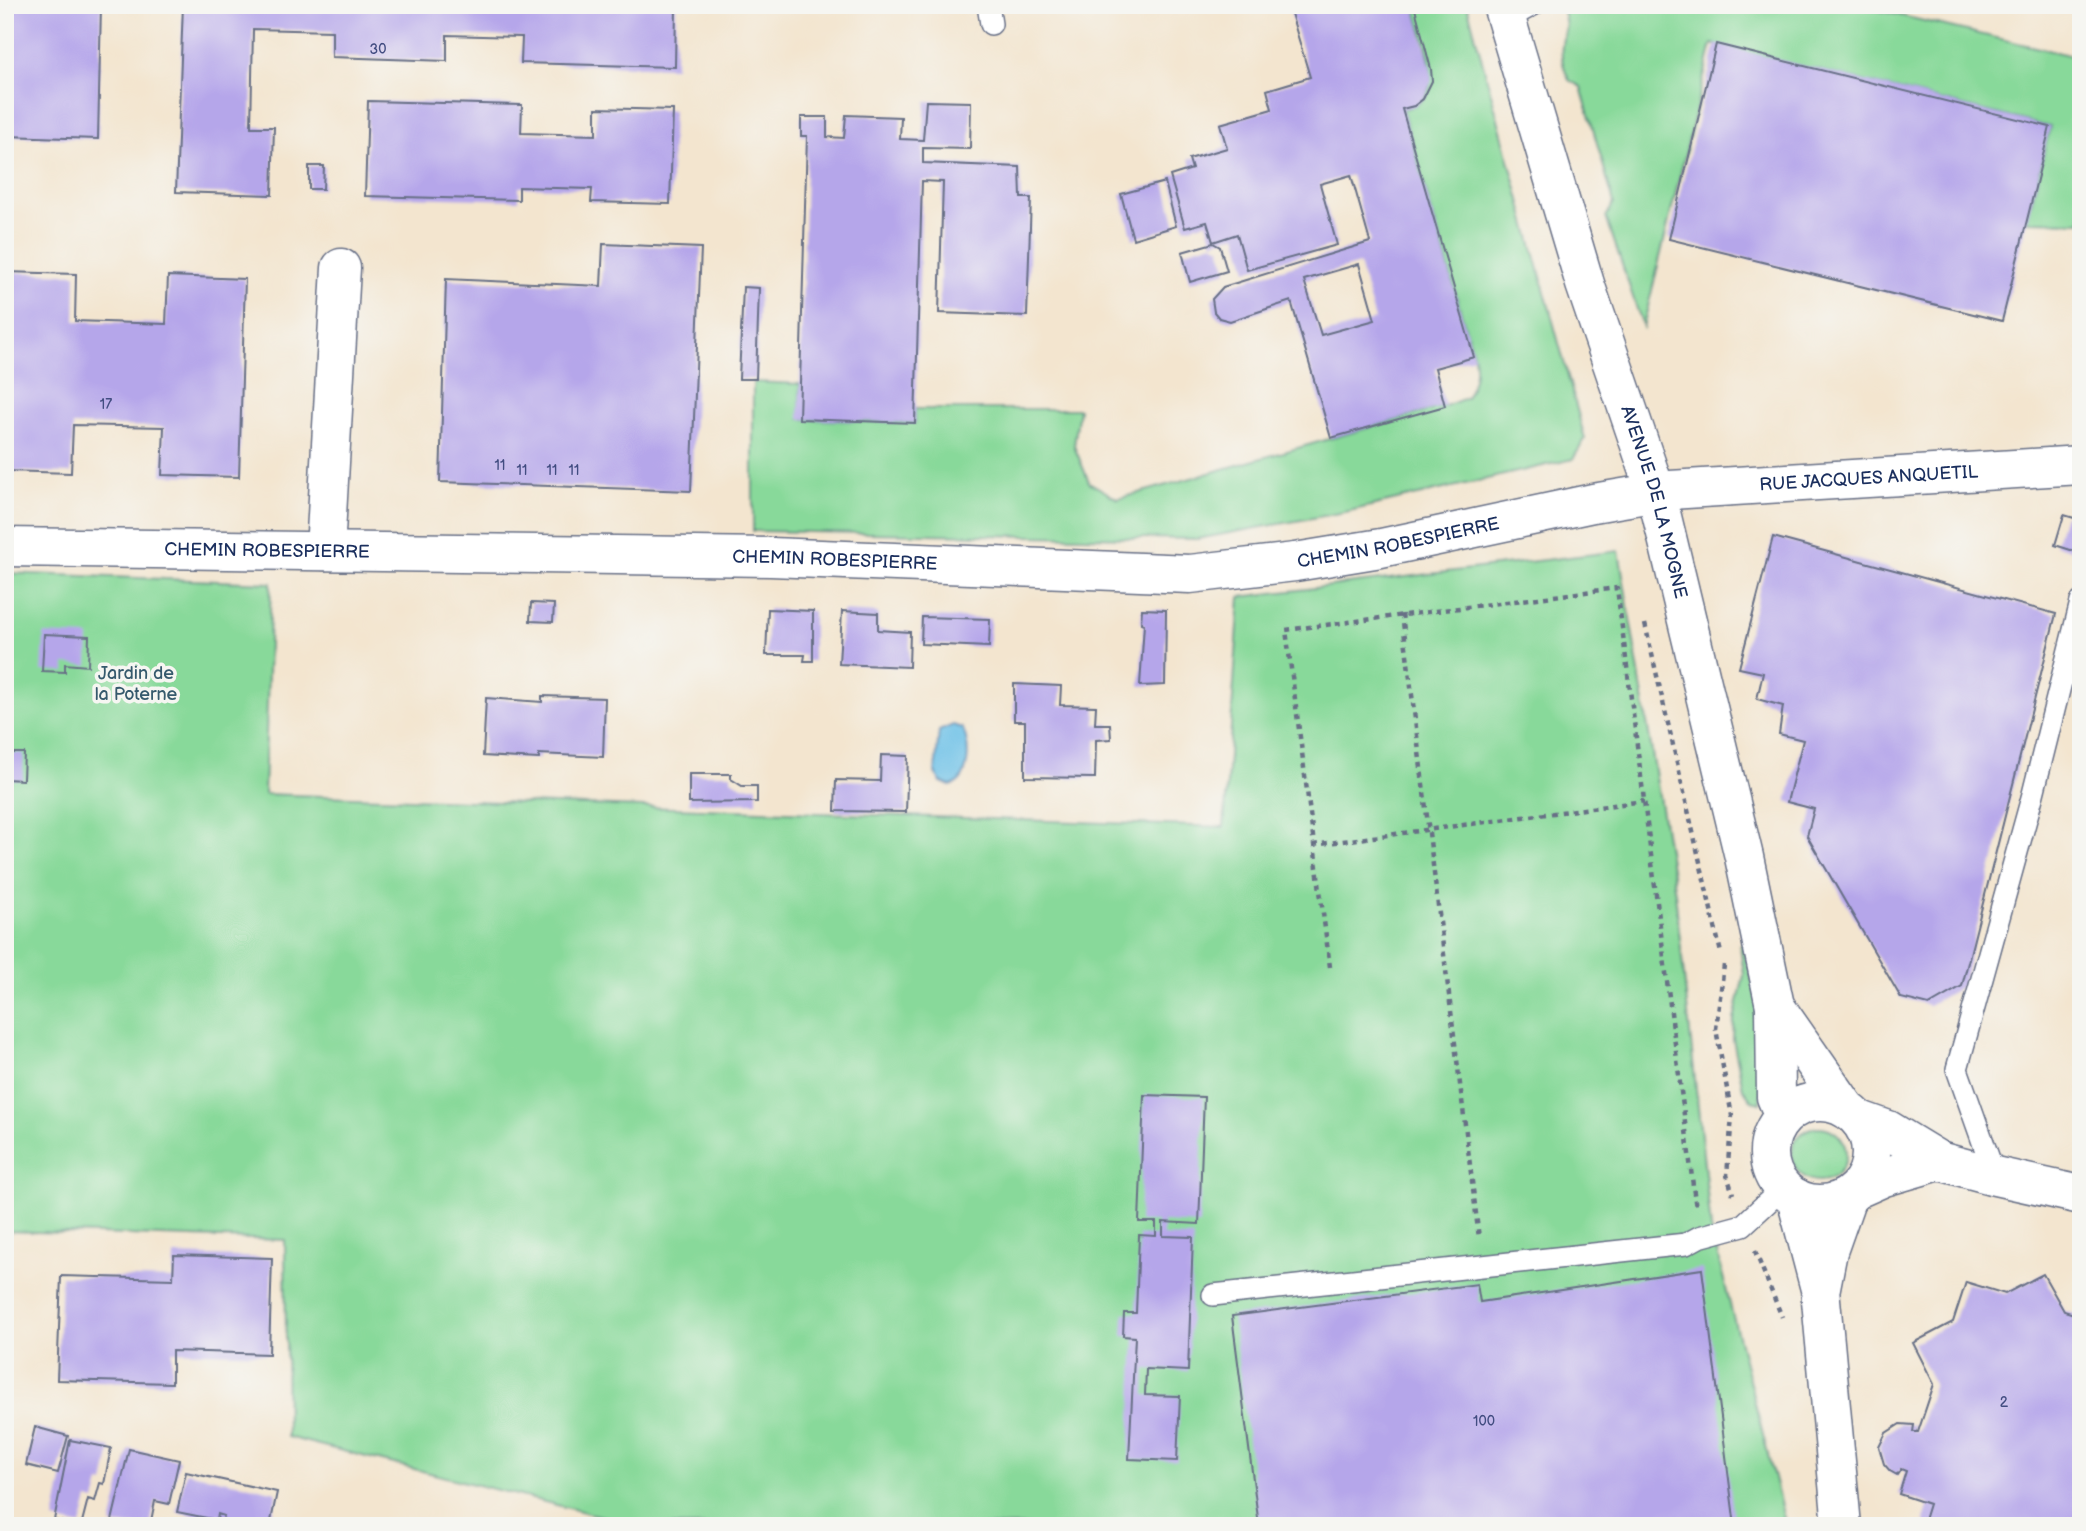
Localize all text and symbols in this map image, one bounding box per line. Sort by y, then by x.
house number: 30 [370,41,386,58]
house number: 17 [100,396,112,413]
street label: AVENUE DE LA MOGNE [1616,403,1691,601]
house number: 11 [495,457,505,474]
street label: RUE JACQUES ANQUETIL [1759,461,1979,496]
house number: 11 [517,462,527,479]
house number: 11 [547,462,557,479]
house number: 11 [569,462,579,479]
street label: CHEMIN ROBESPIERRE [1296,513,1501,572]
street label: CHEMIN ROBESPIERRE [164,539,370,563]
street label: CHEMIN ROBESPIERRE [732,546,938,575]
park label: Jardin de la Poterne [95,663,178,705]
house number: 2 [2000,1394,2009,1411]
house number: 100 [1473,1413,1495,1430]

